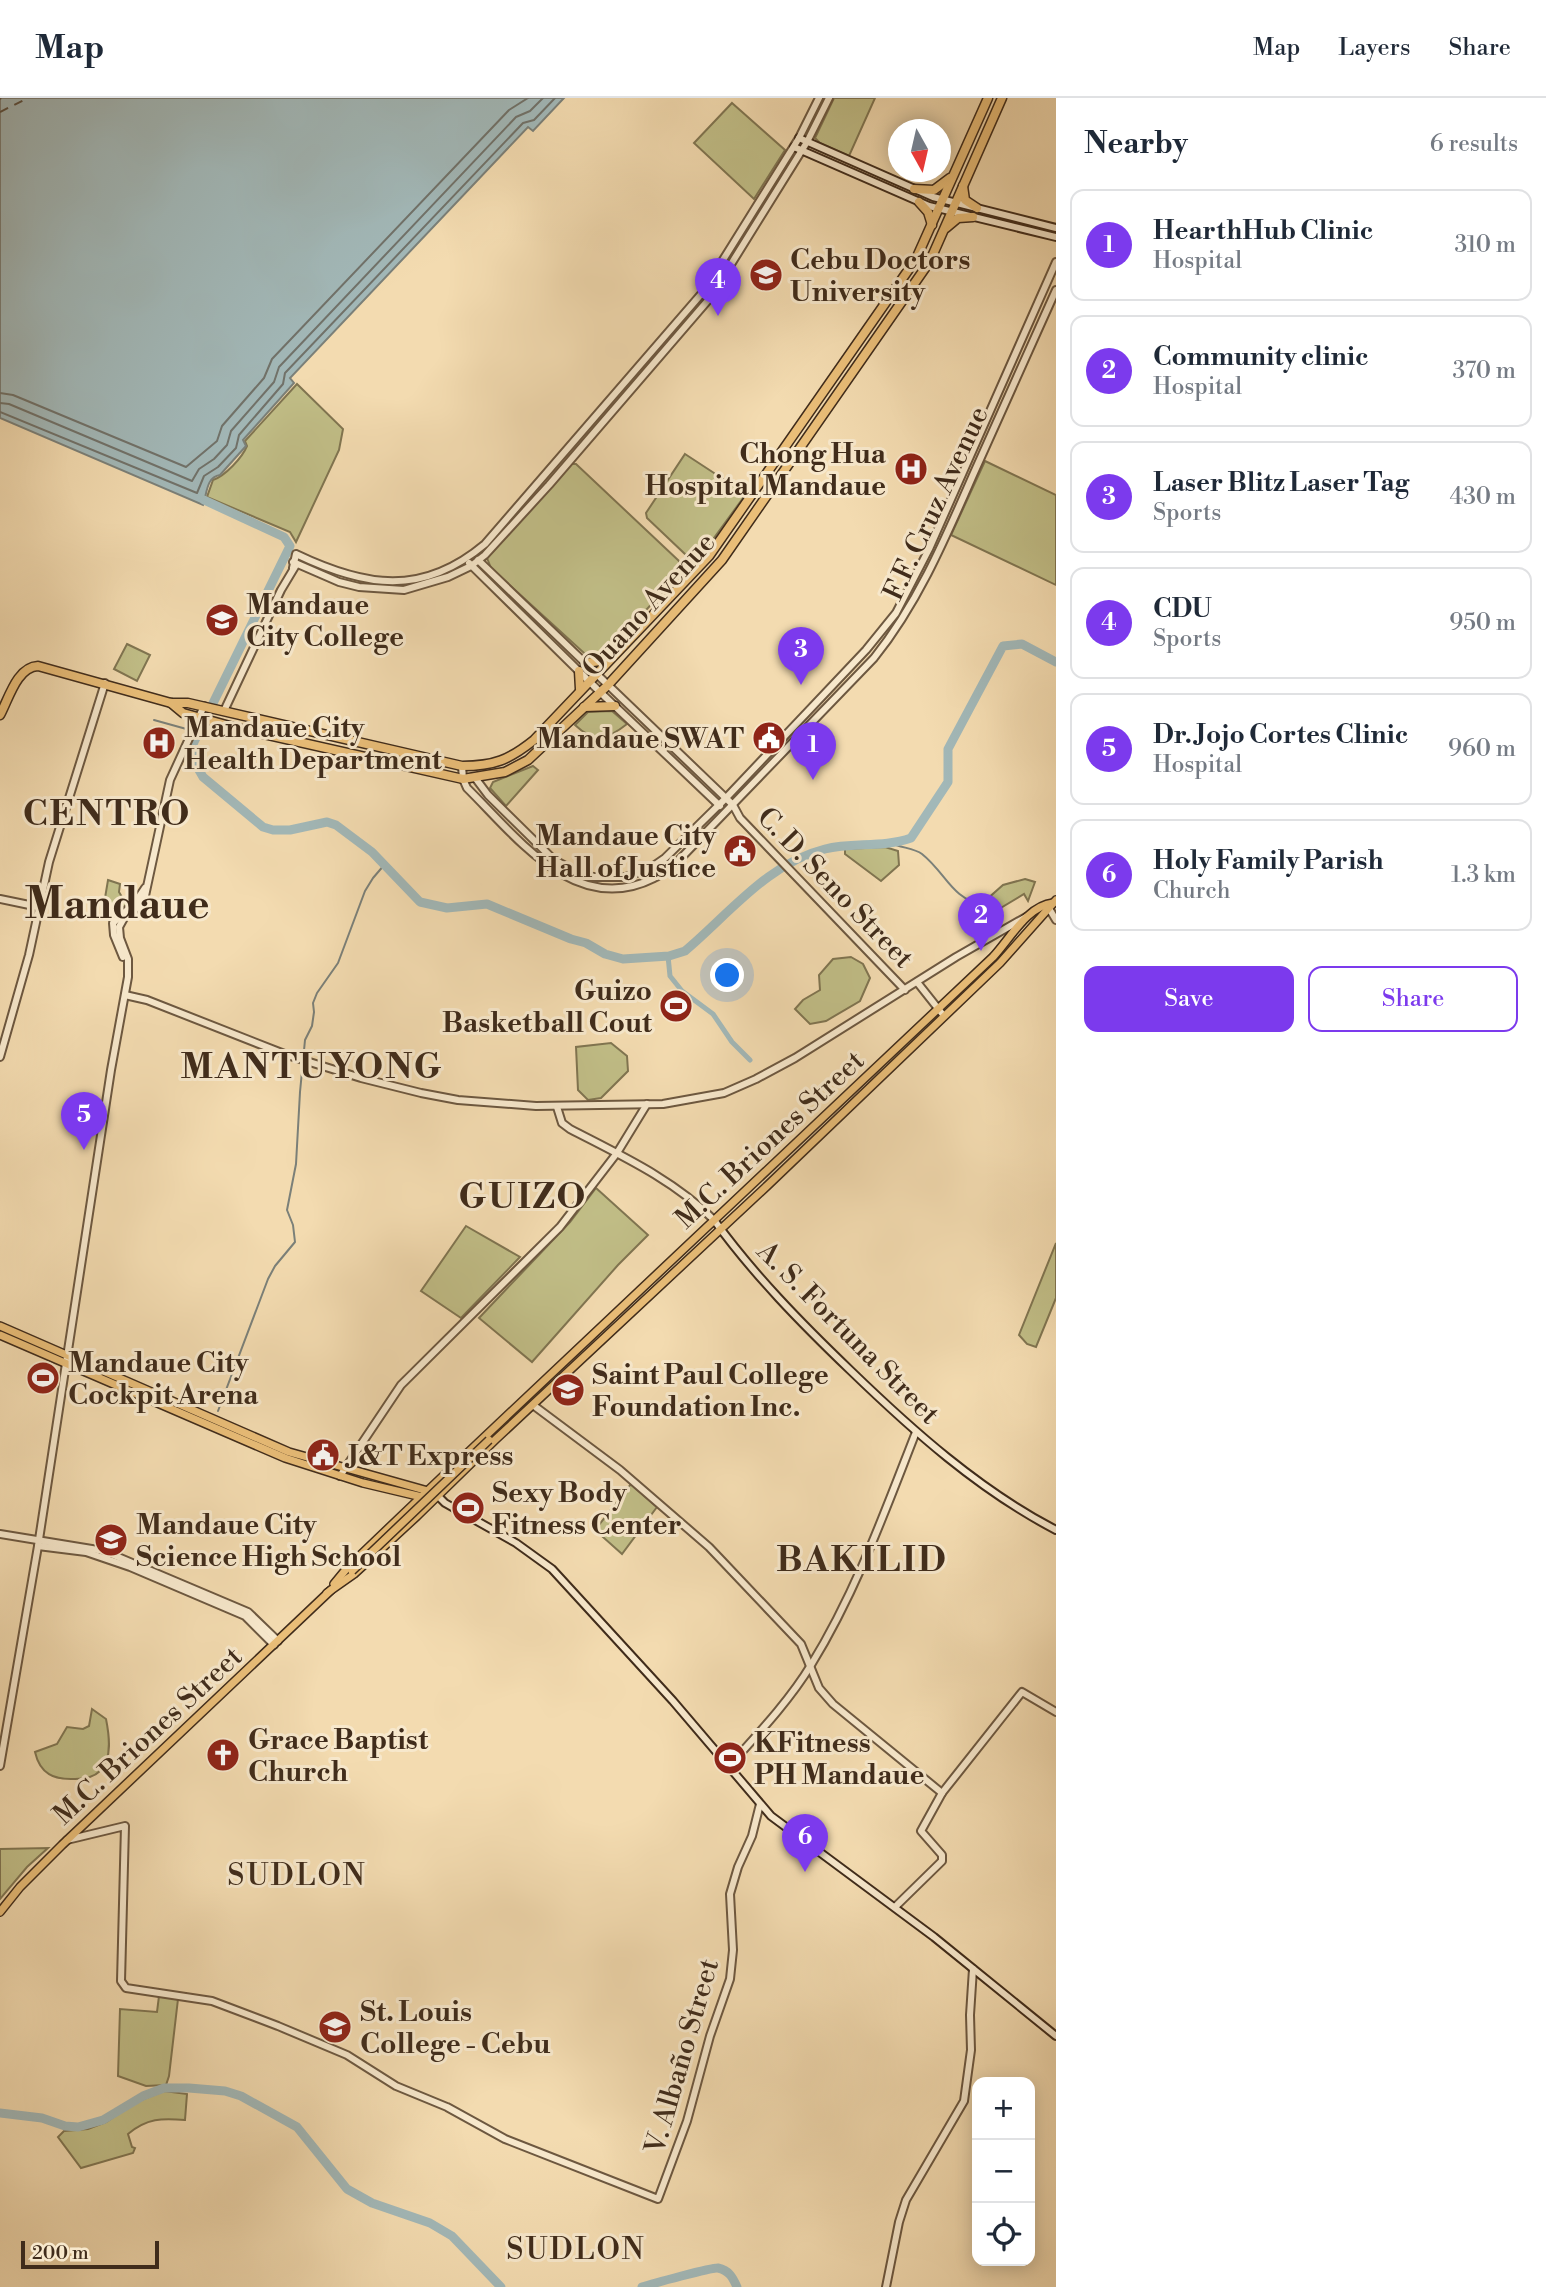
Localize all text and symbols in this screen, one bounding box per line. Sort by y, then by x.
text: Map [35,28,104,69]
text: Map [1253,33,1300,63]
text: Layers [1338,33,1410,63]
text: Share [1448,33,1511,63]
north arrow [888,119,951,182]
text: Nearby [1084,125,1188,163]
text: 6 results [1430,130,1518,158]
text: HearthHub Clinic [1153,215,1373,247]
text: 1 [1103,231,1115,259]
text: 310 m [1455,231,1516,259]
place label: Cebu Doctors University [790,243,970,310]
text: Hospital [1153,247,1242,275]
school or university icon: Cebu Doctors University [747,256,785,294]
pin: 4 [695,258,741,316]
text: Community clinic [1153,341,1369,373]
text: 2 [1102,357,1116,385]
text: 370 m [1453,357,1516,385]
text: Hospital [1153,373,1242,401]
street label: F.F. Cruz Avenue [876,401,997,606]
place label: Chong Hua Hospital Mandaue [645,437,887,504]
hospital icon: Chong Hua Hospital Mandaue [892,450,930,488]
text: Laser Blitz Laser Tag [1153,467,1409,499]
text: 3 [1102,483,1116,511]
text: 430 m [1449,483,1516,511]
text: Sports [1153,499,1221,527]
street label: Ouano Avenue [575,525,723,685]
place label: Mandaue City College [246,588,404,655]
text: CDU [1153,593,1212,625]
school or university icon: Mandaue City College [203,601,241,639]
text: 4 [1101,609,1117,637]
text: 950 m [1449,609,1516,637]
text: Sports [1153,625,1221,653]
pin: 3 [778,627,824,685]
place label: Mandaue City Health Department [184,711,443,778]
public building icon: Mandaue SWAT [750,719,788,757]
text: Dr. Jojo Cortes Clinic [1153,719,1408,751]
place label: Mandaue SWAT [536,722,744,757]
pin: 1 [790,722,836,780]
hospital icon: Mandaue City Health Department [140,724,178,762]
text: 5 [1102,735,1116,763]
text: 960 m [1448,735,1516,763]
text: Hospital [1153,751,1242,779]
district label: CENTRO [23,793,191,836]
street label: C. D. Seno Street [749,800,921,976]
place label: Mandaue City Hall of Justice [535,819,717,886]
public building icon: Mandaue City Hall of Justice [721,832,759,870]
text: Holy Family Parish [1153,845,1384,877]
text: 6 [1102,861,1116,889]
text: 1.3 km [1451,861,1516,889]
text: Church [1153,877,1230,905]
district label: Mandaue [25,879,209,932]
pin: 2 [958,893,1004,951]
your location [710,958,744,992]
button: Save [1084,966,1294,1032]
button: Share [1308,966,1518,1032]
place label: Guizo Basketball Cout [442,974,653,1041]
sports icon: Guizo Basketball Cout [657,987,695,1025]
street label: M.C. Briones Street [668,1043,872,1237]
district label: MANTUYONG [181,1046,443,1089]
pin: 5 [61,1092,107,1150]
district label: GUIZO [459,1176,587,1219]
street label: A. S. Fortuna Street [748,1234,947,1432]
place label: Mandaue City Cockpit Arena [68,1346,259,1413]
place label: Saint Paul College Foundation Inc. [592,1358,829,1425]
sports icon: Mandaue City Cockpit Arena [24,1359,62,1397]
school or university icon: Saint Paul College Foundation Inc. [549,1371,587,1409]
public building icon: J&T Express [304,1436,342,1474]
place label: J&T Express [344,1439,513,1474]
place label: Sexy Body Fitness Center [492,1476,682,1543]
sports icon: Sexy Body Fitness Center [449,1489,487,1527]
place label: Mandaue City Science High School [136,1508,401,1575]
school or university icon: Mandaue City Science High School [92,1521,130,1559]
district label: BAKILID [776,1539,948,1582]
street label: M.C. Briones Street [46,1639,250,1833]
place label: Grace Baptist Church [248,1723,429,1790]
place label: KFitness PH Mandaue [754,1726,925,1793]
church icon: Grace Baptist Church [204,1736,242,1774]
sports icon: KFitness PH Mandaue [711,1739,749,1777]
pin: 6 [782,1814,828,1872]
district label: SUDLON [227,1857,367,1895]
street label: V. Albaño Street [638,1955,727,2159]
place label: St. Louis College - Cebu [360,1995,551,2062]
school or university icon: St. Louis College - Cebu [316,2008,354,2046]
map controls [972,2077,1035,2266]
button: + [972,2077,1035,2140]
button: − [972,2140,1035,2203]
button: locate [972,2203,1035,2266]
district label: SUDLON [506,2231,646,2269]
scale bar [21,2238,159,2270]
text: 200 m [32,2241,89,2265]

